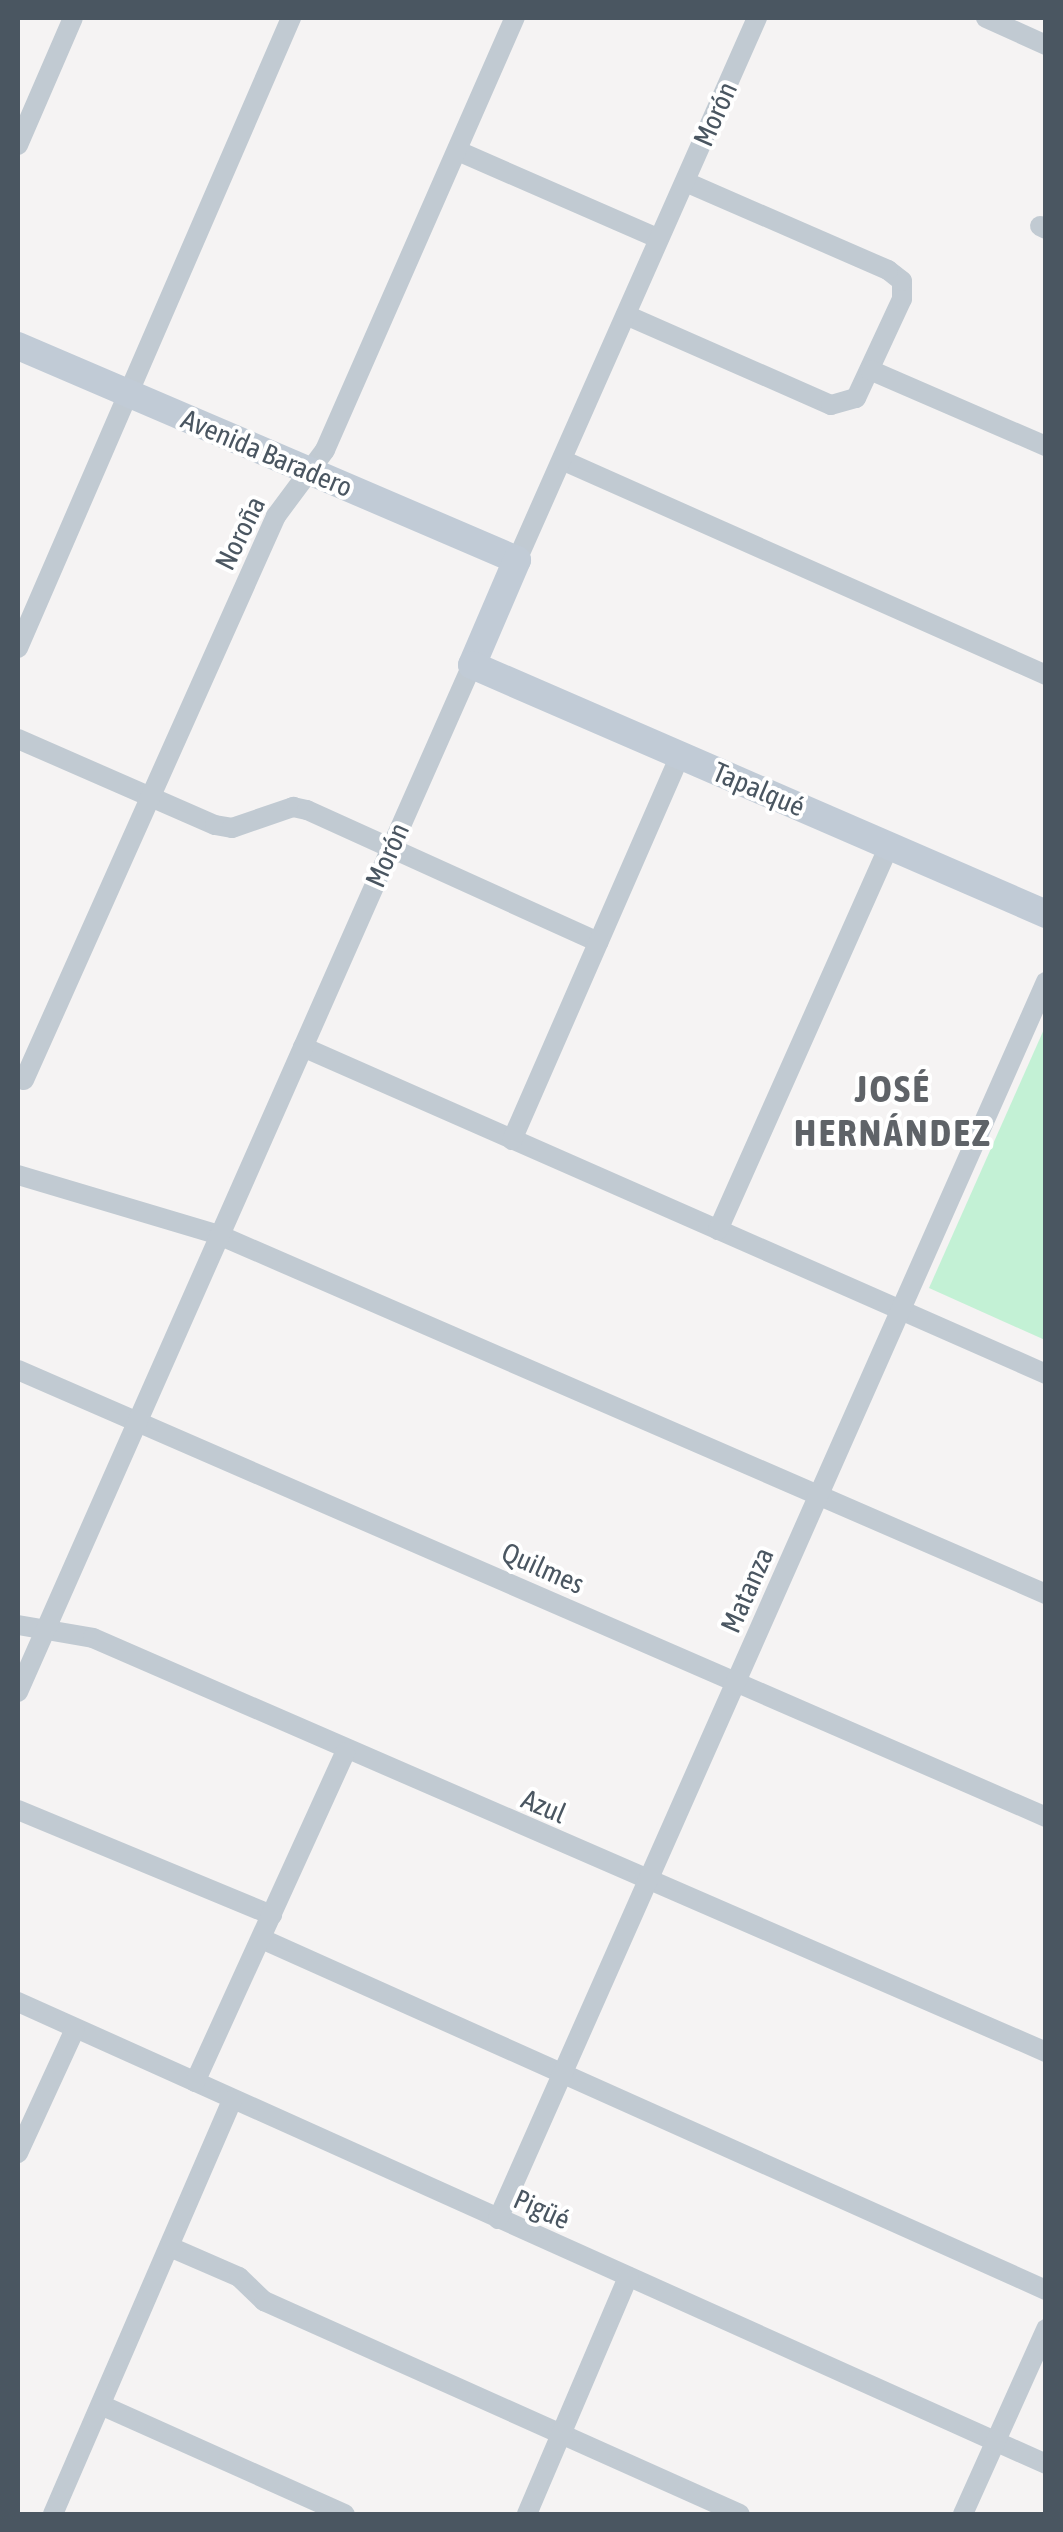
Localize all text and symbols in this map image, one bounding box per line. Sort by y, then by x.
street label: Morón [686,77,744,151]
street label: Avenida Baradero [177,402,357,504]
street label: Noroña [208,491,272,575]
street label: Tapalqué [708,755,810,823]
street label: Morón [358,818,416,892]
district label: JOSÉ HERNÁNDEZ [794,1066,992,1156]
street label: Quilmes [497,1535,589,1601]
street label: Matanza [713,1542,781,1638]
street label: Azul [517,1782,571,1830]
street label: Pigüé [509,2182,575,2236]

